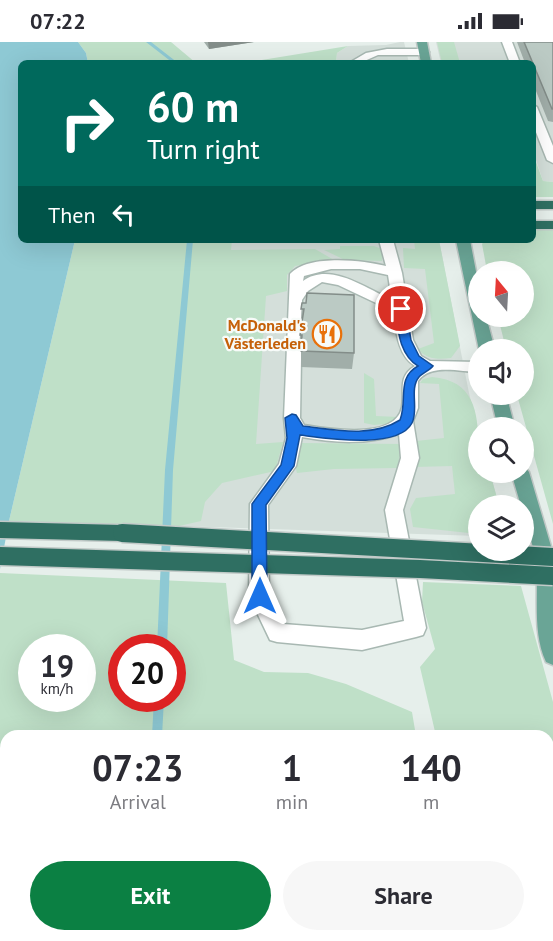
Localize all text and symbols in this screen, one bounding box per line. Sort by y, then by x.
text: 07:22 [30,7,86,35]
text: 60 m [147,79,239,134]
icon: right [48,84,126,162]
text: Turn right [147,132,260,166]
icon: left [107,198,140,231]
text: Then [48,201,95,229]
north arrow [468,261,534,327]
map controls [468,261,534,561]
pin [375,283,426,334]
icon: arrive [384,292,417,325]
place label: McDonald's Västerleden [224,315,306,353]
restaurant icon: McDonald's Västerleden [311,318,343,350]
button: sound [468,339,534,405]
button: search [468,417,534,483]
button: layers [468,495,534,561]
position arrow [228,564,292,628]
speed limit sign: 20 [108,634,186,712]
text: 19 [40,646,74,685]
text: km/h [41,679,73,698]
text: 07:23 [92,744,184,791]
text: 1 [282,744,302,791]
text: 140 [401,744,462,791]
text: Arrival [110,789,166,815]
text: min [276,789,308,815]
text: m [423,789,439,815]
button: Exit [30,861,271,930]
button: Share [283,861,524,930]

